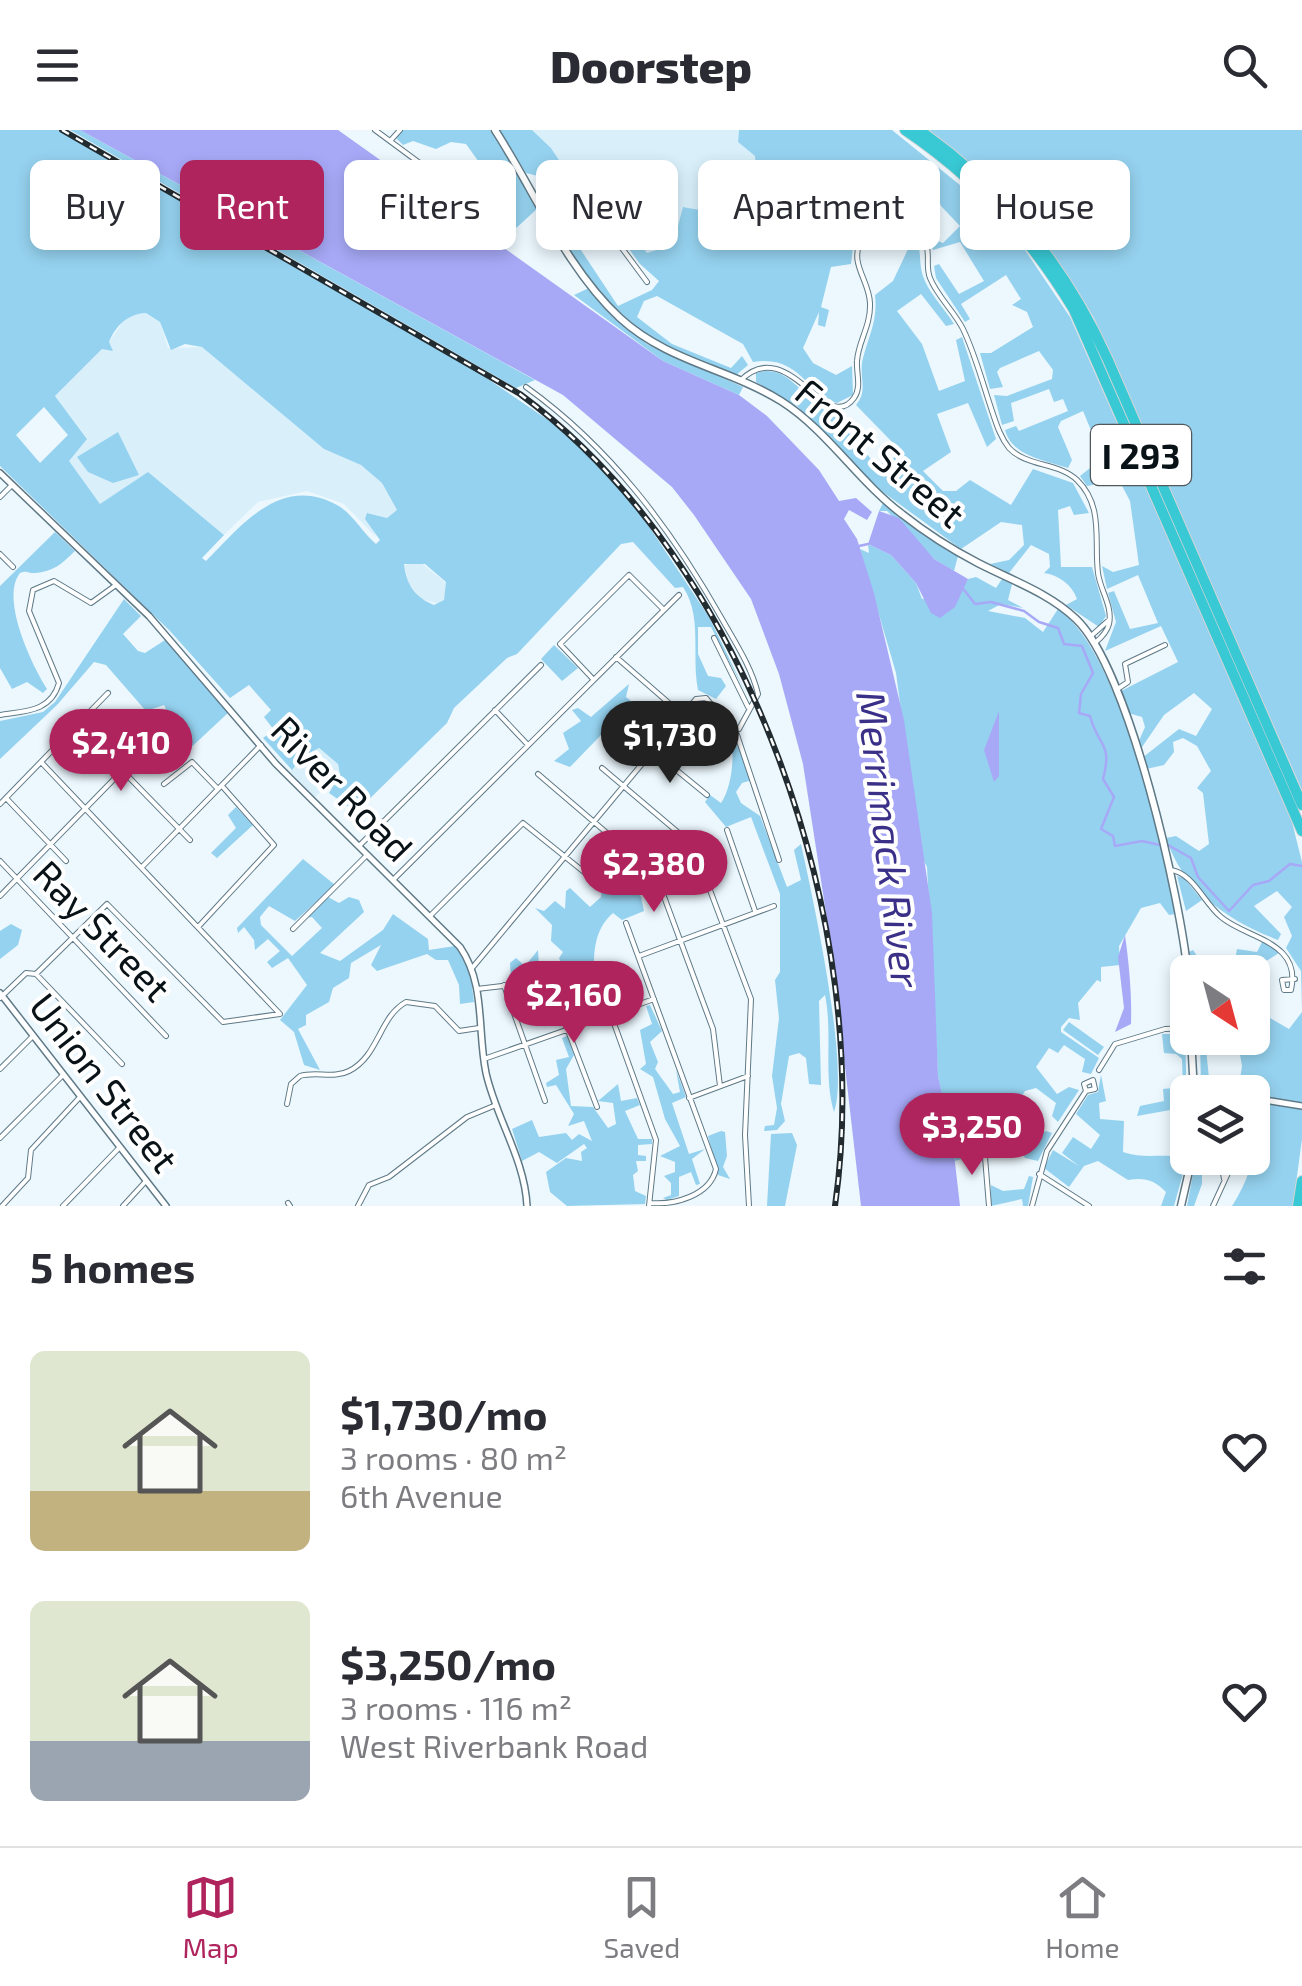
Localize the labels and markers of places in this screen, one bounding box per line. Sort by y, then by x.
pin: $1,730 [589,701,751,786]
pin: $2,410 [40,709,202,794]
pin: $2,380 [573,830,735,915]
pin: $2,160 [493,961,655,1046]
pin: $3,250 [891,1093,1053,1178]

